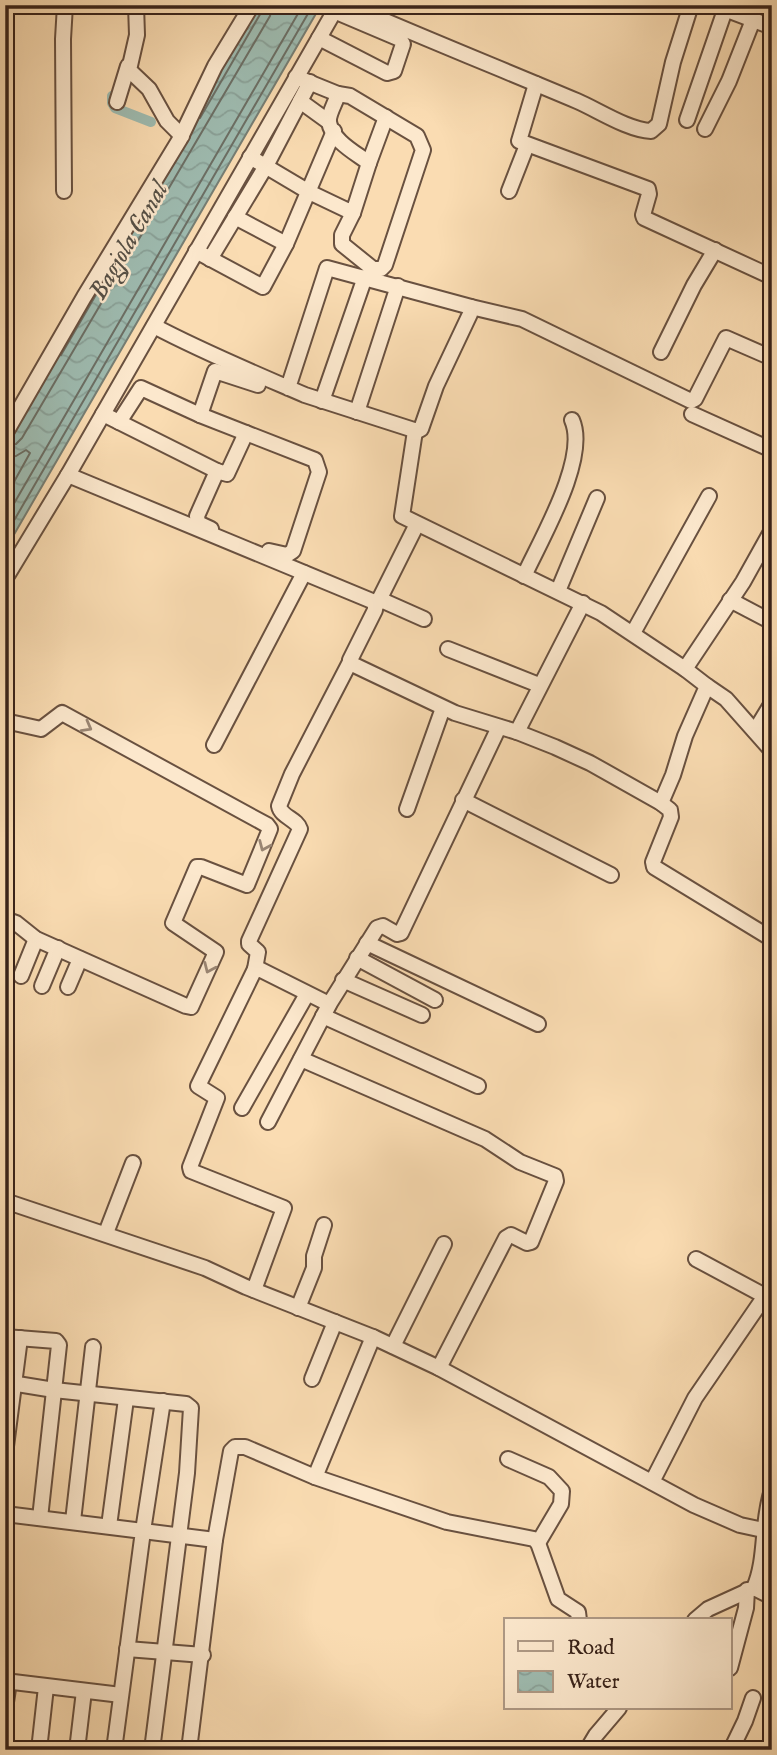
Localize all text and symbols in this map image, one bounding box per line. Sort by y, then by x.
water label: Bagjola Canal [82,174,178,307]
one-way arrow [80,718,93,732]
one-way arrow [258,838,272,851]
one-way arrow [203,960,217,973]
legend [504,1618,732,1710]
text: Road [567,1635,615,1662]
text: Water [567,1669,620,1696]

